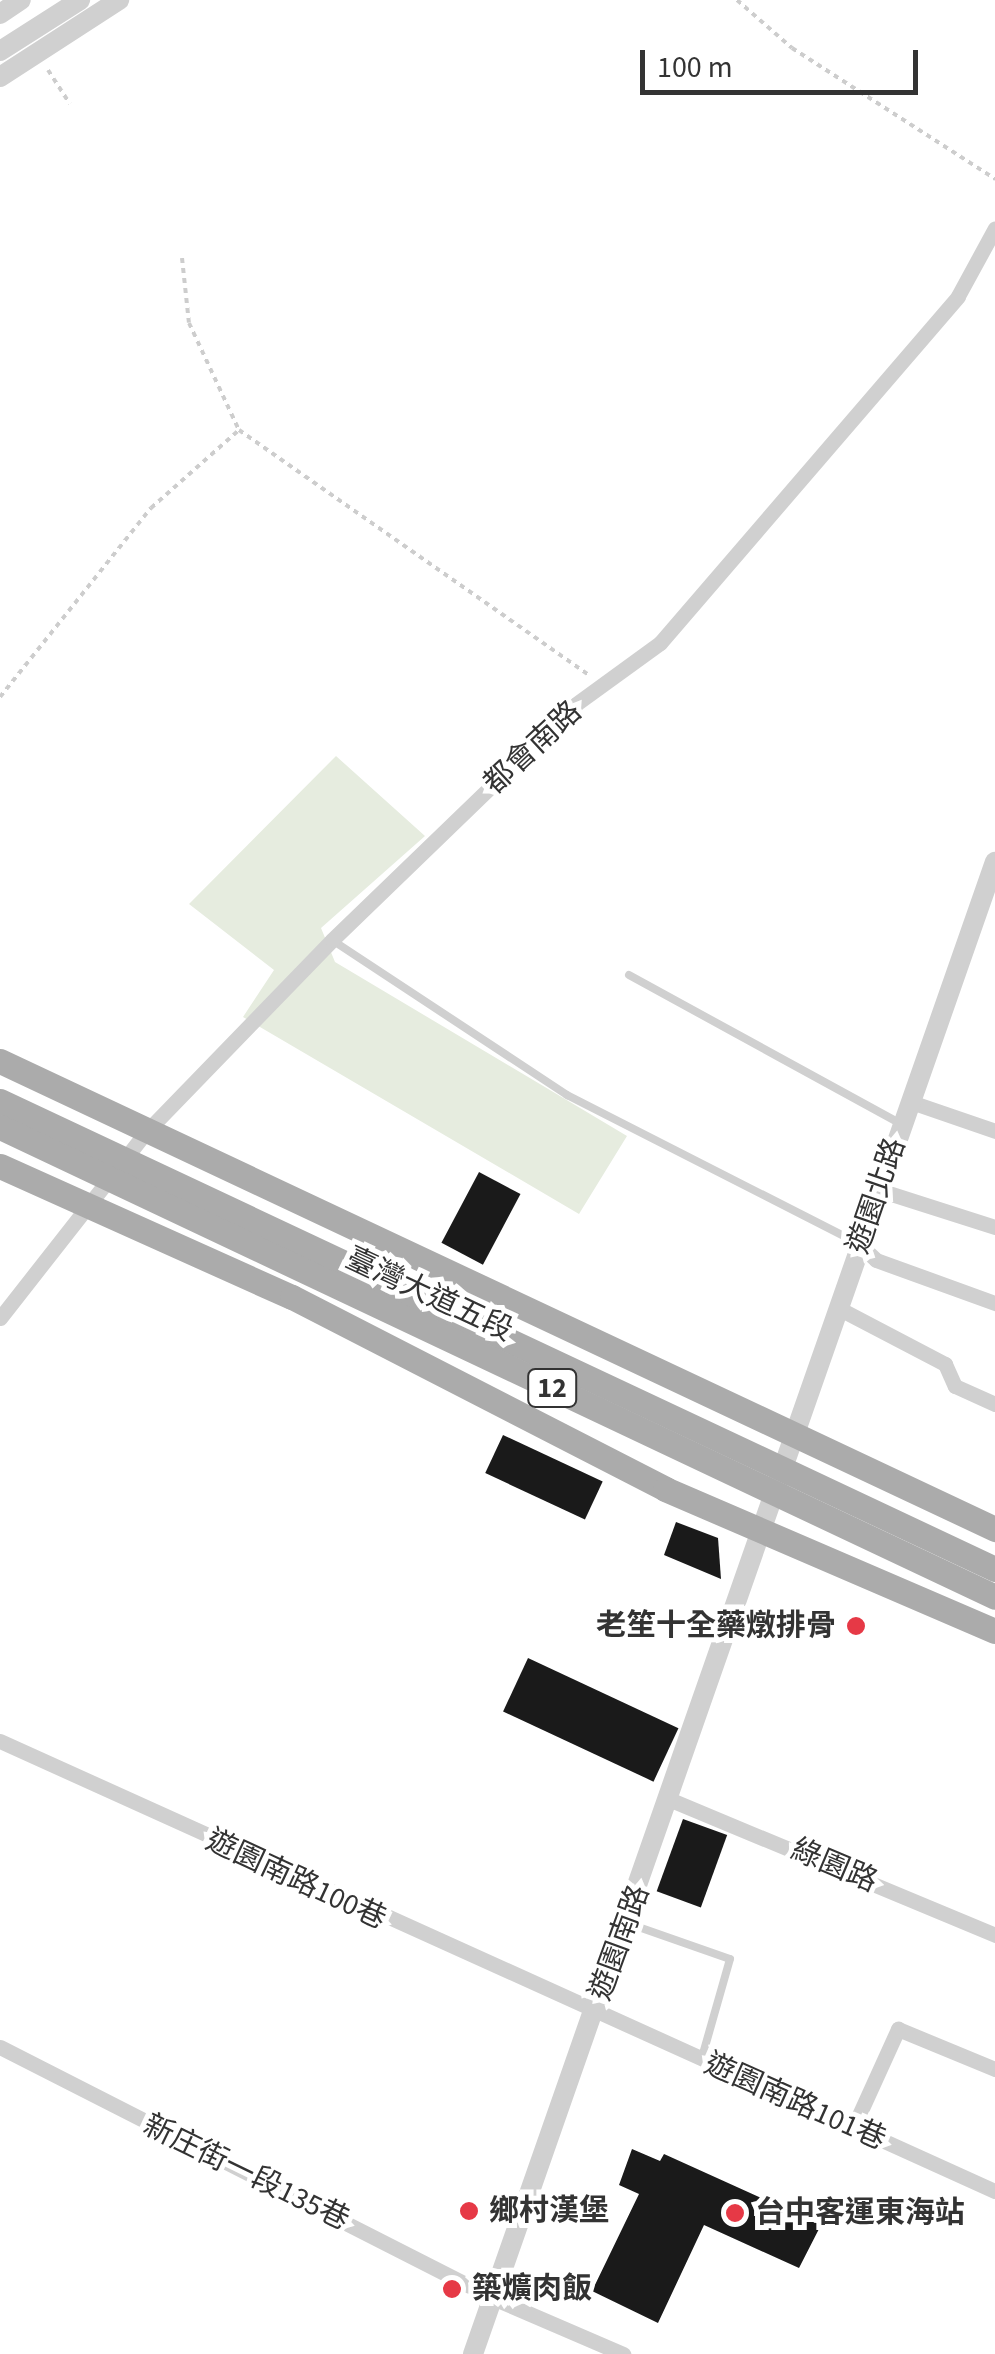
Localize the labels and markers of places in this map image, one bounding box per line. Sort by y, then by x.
place label: 老笙十全藥燉排骨 [596,1608,836,1644]
marker: 老笙十全藥燉排骨 [845,1615,867,1637]
place label: 鄉村漢堡 [489,2193,609,2229]
place label: 台中客運東海站 [755,2195,965,2231]
marker: 鄉村漢堡 [458,2200,480,2222]
marker: 台中客運東海站 [724,2202,746,2224]
place label: 築爌肉飯 [472,2271,592,2307]
marker: 築爌肉飯 [441,2278,463,2300]

